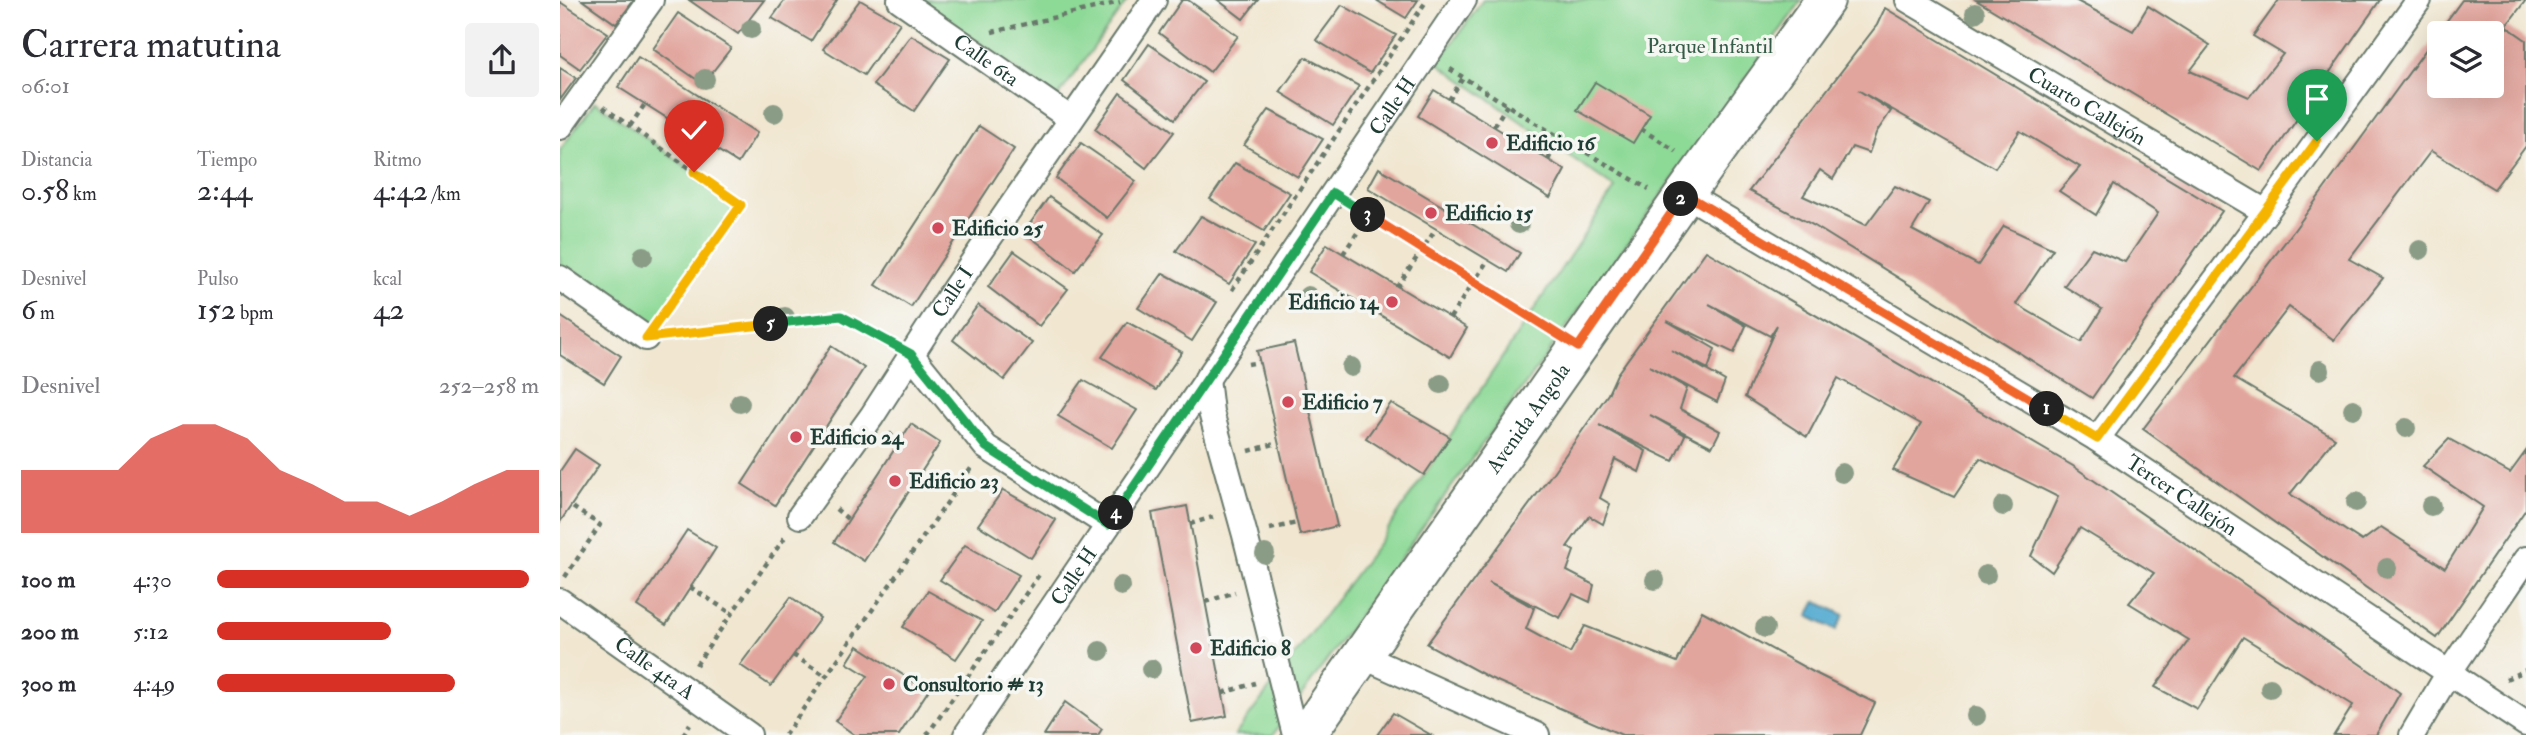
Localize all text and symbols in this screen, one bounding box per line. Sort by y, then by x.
text: Carrera matutina [21,21,281,69]
map controls [2427,21,2504,98]
button: layers [2427,21,2504,98]
button: share [465,23,539,97]
street label: Calle 6ta [948,28,1024,93]
park label: Parque Infantil [1647,33,1774,60]
street label: Cuarto Callejón [2023,61,2151,152]
pin [2287,69,2347,141]
text: 06:01 [21,71,70,100]
street label: Calle H [1363,72,1422,141]
icon: arrive [2298,80,2336,118]
pin [664,100,724,172]
icon: check [675,111,713,149]
place label: Edificio 16 [1506,130,1596,157]
marker: Edificio 16 [1484,135,1500,151]
text: Distancia [21,148,92,172]
text: Tiempo [197,148,257,172]
text: Ritmo [373,148,422,172]
text: 0.58 [21,172,69,209]
text: 2:44 [197,172,252,209]
text: 4:42 [373,172,428,209]
text: km [69,182,97,206]
text: /km [428,182,461,206]
pin: 2 [1664,182,1698,216]
text: 2 [1676,186,1685,210]
pin: 3 [1350,198,1386,232]
place label: Edificio 15 [1445,200,1534,227]
text: 3 [1364,202,1371,226]
marker: Edificio 15 [1423,205,1439,221]
place label: Edificio 25 [952,215,1044,242]
marker: Edificio 25 [930,220,946,236]
street label: Calle I [926,261,980,323]
text: Desnivel [21,267,87,291]
text: Pulso [197,267,238,291]
text: kcal [373,267,402,291]
place label: Edificio 14 [1288,289,1380,316]
text: 6 [21,291,36,328]
text: 152 [197,291,236,328]
text: 42 [373,291,404,328]
marker: Edificio 14 [1384,294,1400,310]
text: m [36,301,55,325]
text: bpm [236,301,274,325]
pin: 5 [754,306,788,342]
text: 5 [766,311,775,335]
street label: Avenida Angola [1480,358,1577,480]
text: Desnivel [21,371,100,400]
text: 252–258 m [439,371,539,400]
place label: Edificio 7 [1302,389,1383,416]
pin: 1 [2030,392,2064,426]
marker: Edificio 7 [1280,394,1296,410]
text: 1 [2043,396,2050,420]
place label: Edificio 24 [810,424,905,451]
marker: Edificio 24 [788,429,804,445]
street label: Tercer Callejón [2121,449,2242,542]
place label: Edificio 23 [909,468,999,495]
marker: Edificio 23 [887,473,903,489]
pin: 4 [1098,496,1134,530]
text: 4 [1110,500,1121,524]
street label: Calle H [1045,542,1104,611]
text: 100 m [21,565,75,594]
text: 4:30 [133,565,172,594]
text: 200 m [21,617,79,646]
text: 5:12 [133,617,169,646]
street label: Calle 4ta A [609,631,700,706]
place label: Edificio 8 [1210,635,1291,662]
marker: Edificio 8 [1188,640,1204,656]
text: 300 m [21,669,76,698]
text: 4:49 [133,669,175,698]
place label: Consultorio # 13 [903,671,1044,698]
marker: Consultorio # 13 [881,676,897,692]

